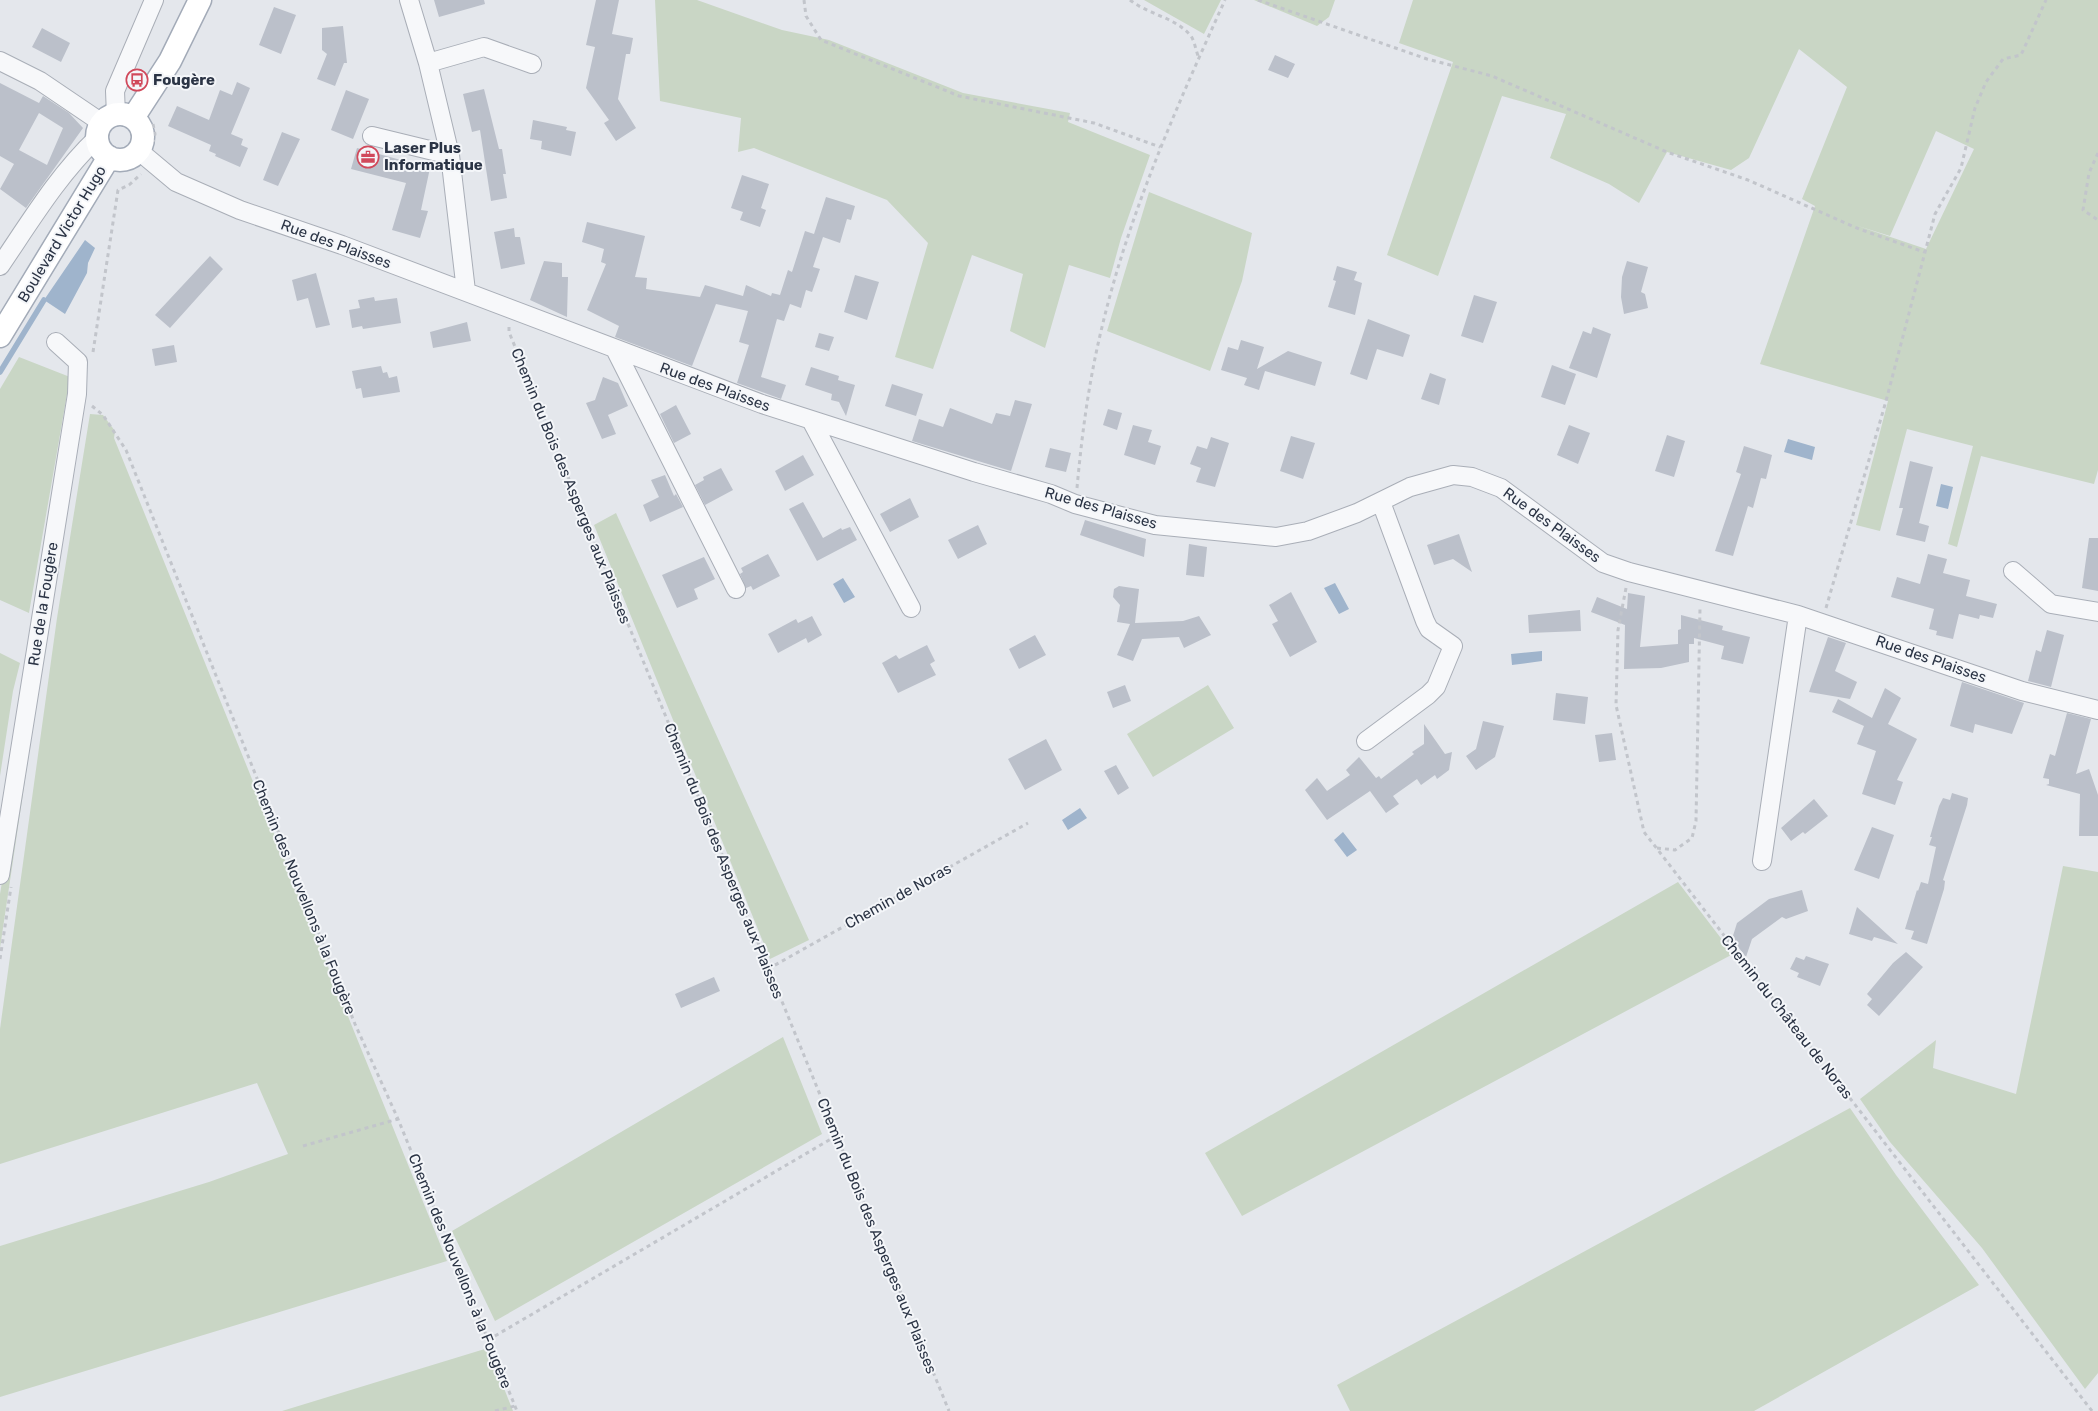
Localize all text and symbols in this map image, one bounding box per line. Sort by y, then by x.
bus stop icon: Fougère [125,68,149,92]
place label: Fougère [153,71,215,89]
place label: Laser Plus Informatique [384,139,483,174]
office icon: Laser Plus Informatique [356,145,380,169]
street label: Boulevard Victor Hugo [14,163,110,305]
street label: Rue des Plaisses [278,216,394,272]
street label: Chemin du Bois des Asperges aux Plaisses [507,346,635,627]
street label: Rue des Plaisses [657,359,773,415]
street label: Rue des Plaisses [1043,483,1160,533]
street label: Rue des Plaisses [1500,484,1605,567]
street label: Rue de la Fougère [24,541,62,667]
street label: Rue des Plaisses [1873,632,1989,687]
street label: Chemin du Bois des Asperges aux Plaisses [660,721,788,1002]
street label: Chemin des Nouvellons à la Fougère [248,777,360,1017]
street label: Chemin de Noras [842,859,955,933]
street label: Chemin du Château de Noras [1717,931,1857,1103]
street label: Chemin du Bois des Asperges aux Plaisses [813,1096,941,1377]
street label: Chemin des Nouvellons à la Fougère [404,1151,516,1391]

